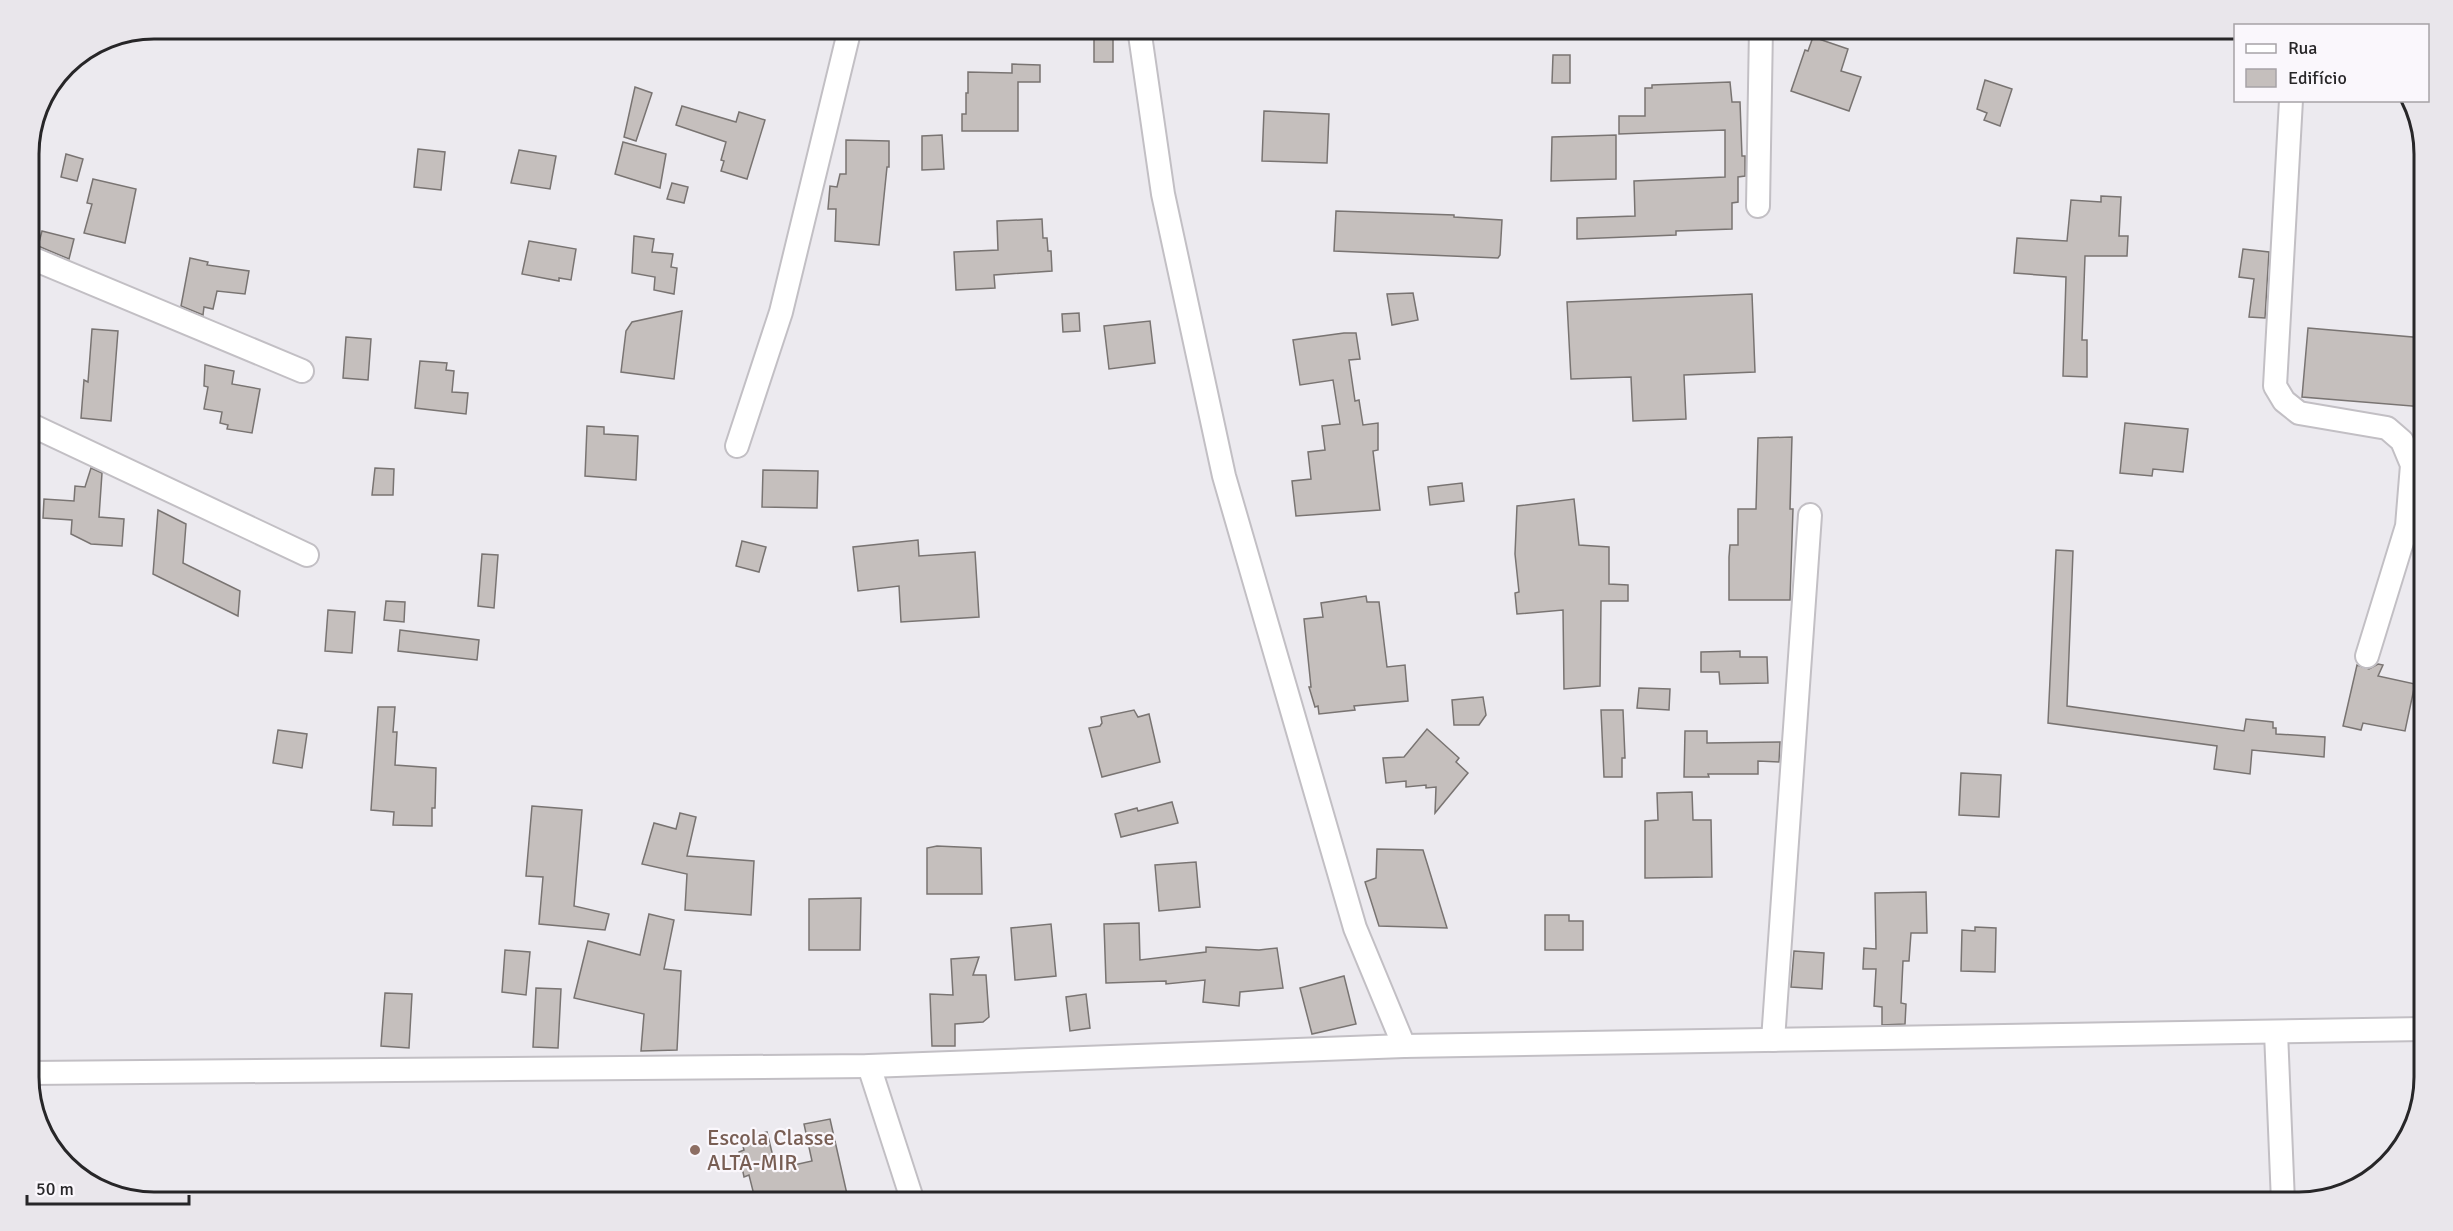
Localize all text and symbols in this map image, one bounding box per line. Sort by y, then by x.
legend [2234,24,2429,102]
text: Rua [2288,37,2317,59]
text: Edifício [2288,67,2347,89]
place label: Escola Classe ALTA-MIR [707,1124,834,1176]
marker: Escola Classe ALTA-MIR [688,1143,702,1157]
scale bar [27,1168,189,1206]
text: 50 m [36,1178,74,1200]

